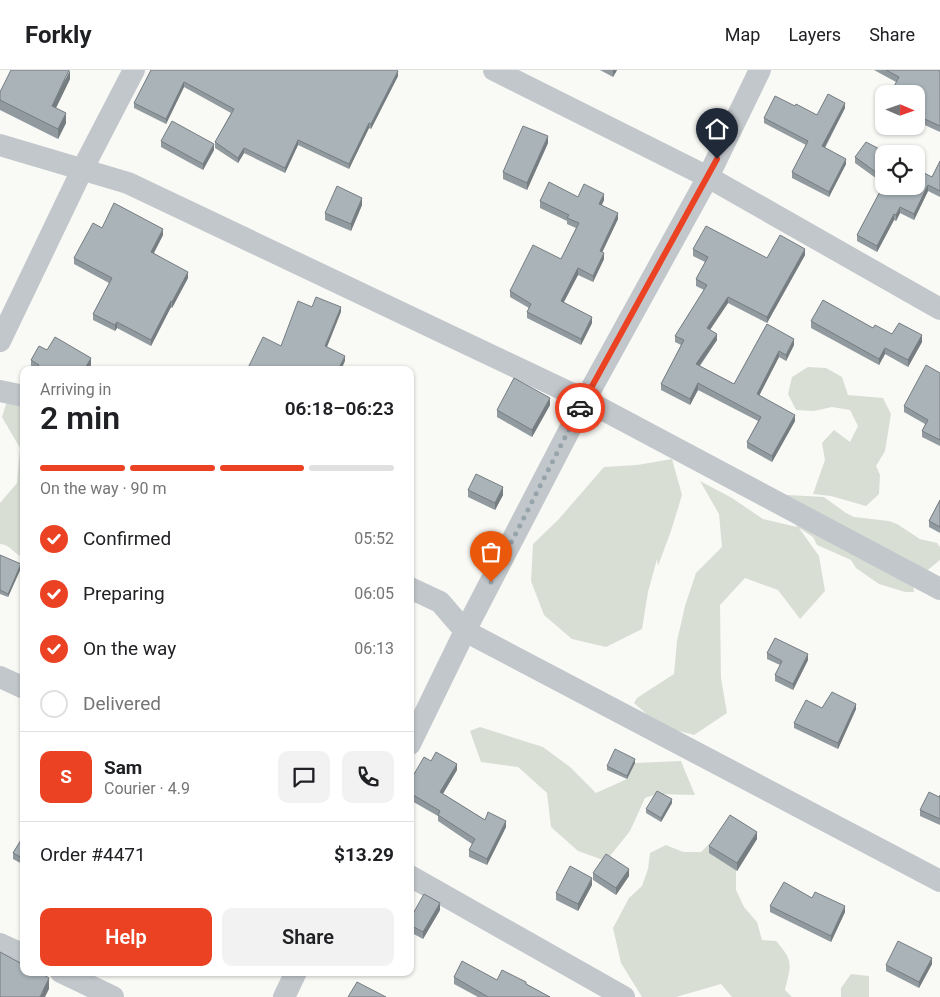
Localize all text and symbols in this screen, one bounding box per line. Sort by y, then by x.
text: Forkly [25,21,92,49]
text: Map [725,24,760,45]
text: Layers [788,24,841,45]
text: Share [869,24,915,45]
north arrow [875,85,925,135]
map controls [875,85,925,195]
pin [696,108,738,159]
icon: home [703,115,731,143]
button: locate [875,145,925,195]
text: Arriving in [40,380,111,399]
courier [555,383,605,433]
icon: car [566,394,594,422]
text: 06:18–06:23 [285,397,394,420]
text: 2 min [40,399,120,437]
text: On the way · 90 m [40,479,167,498]
icon: check [40,525,68,553]
text: Confirmed [83,527,171,550]
text: 05:52 [354,529,394,548]
pin [470,531,512,582]
icon: bag [477,538,505,566]
icon: check [40,580,68,608]
text: Preparing [83,582,165,605]
text: 06:05 [354,584,394,603]
icon: check [40,635,68,663]
text: On the way [83,637,176,660]
text: 06:13 [354,639,394,658]
text: Delivered [83,692,161,715]
button: chat [278,751,330,803]
button: phone [342,751,394,803]
text: Sam [104,756,142,779]
text: S [60,765,72,788]
text: Courier · 4.9 [104,779,190,798]
text: Order #4471 [40,843,146,866]
text: $13.29 [334,843,394,866]
button: Help [40,908,212,966]
button: Share [222,908,394,966]

